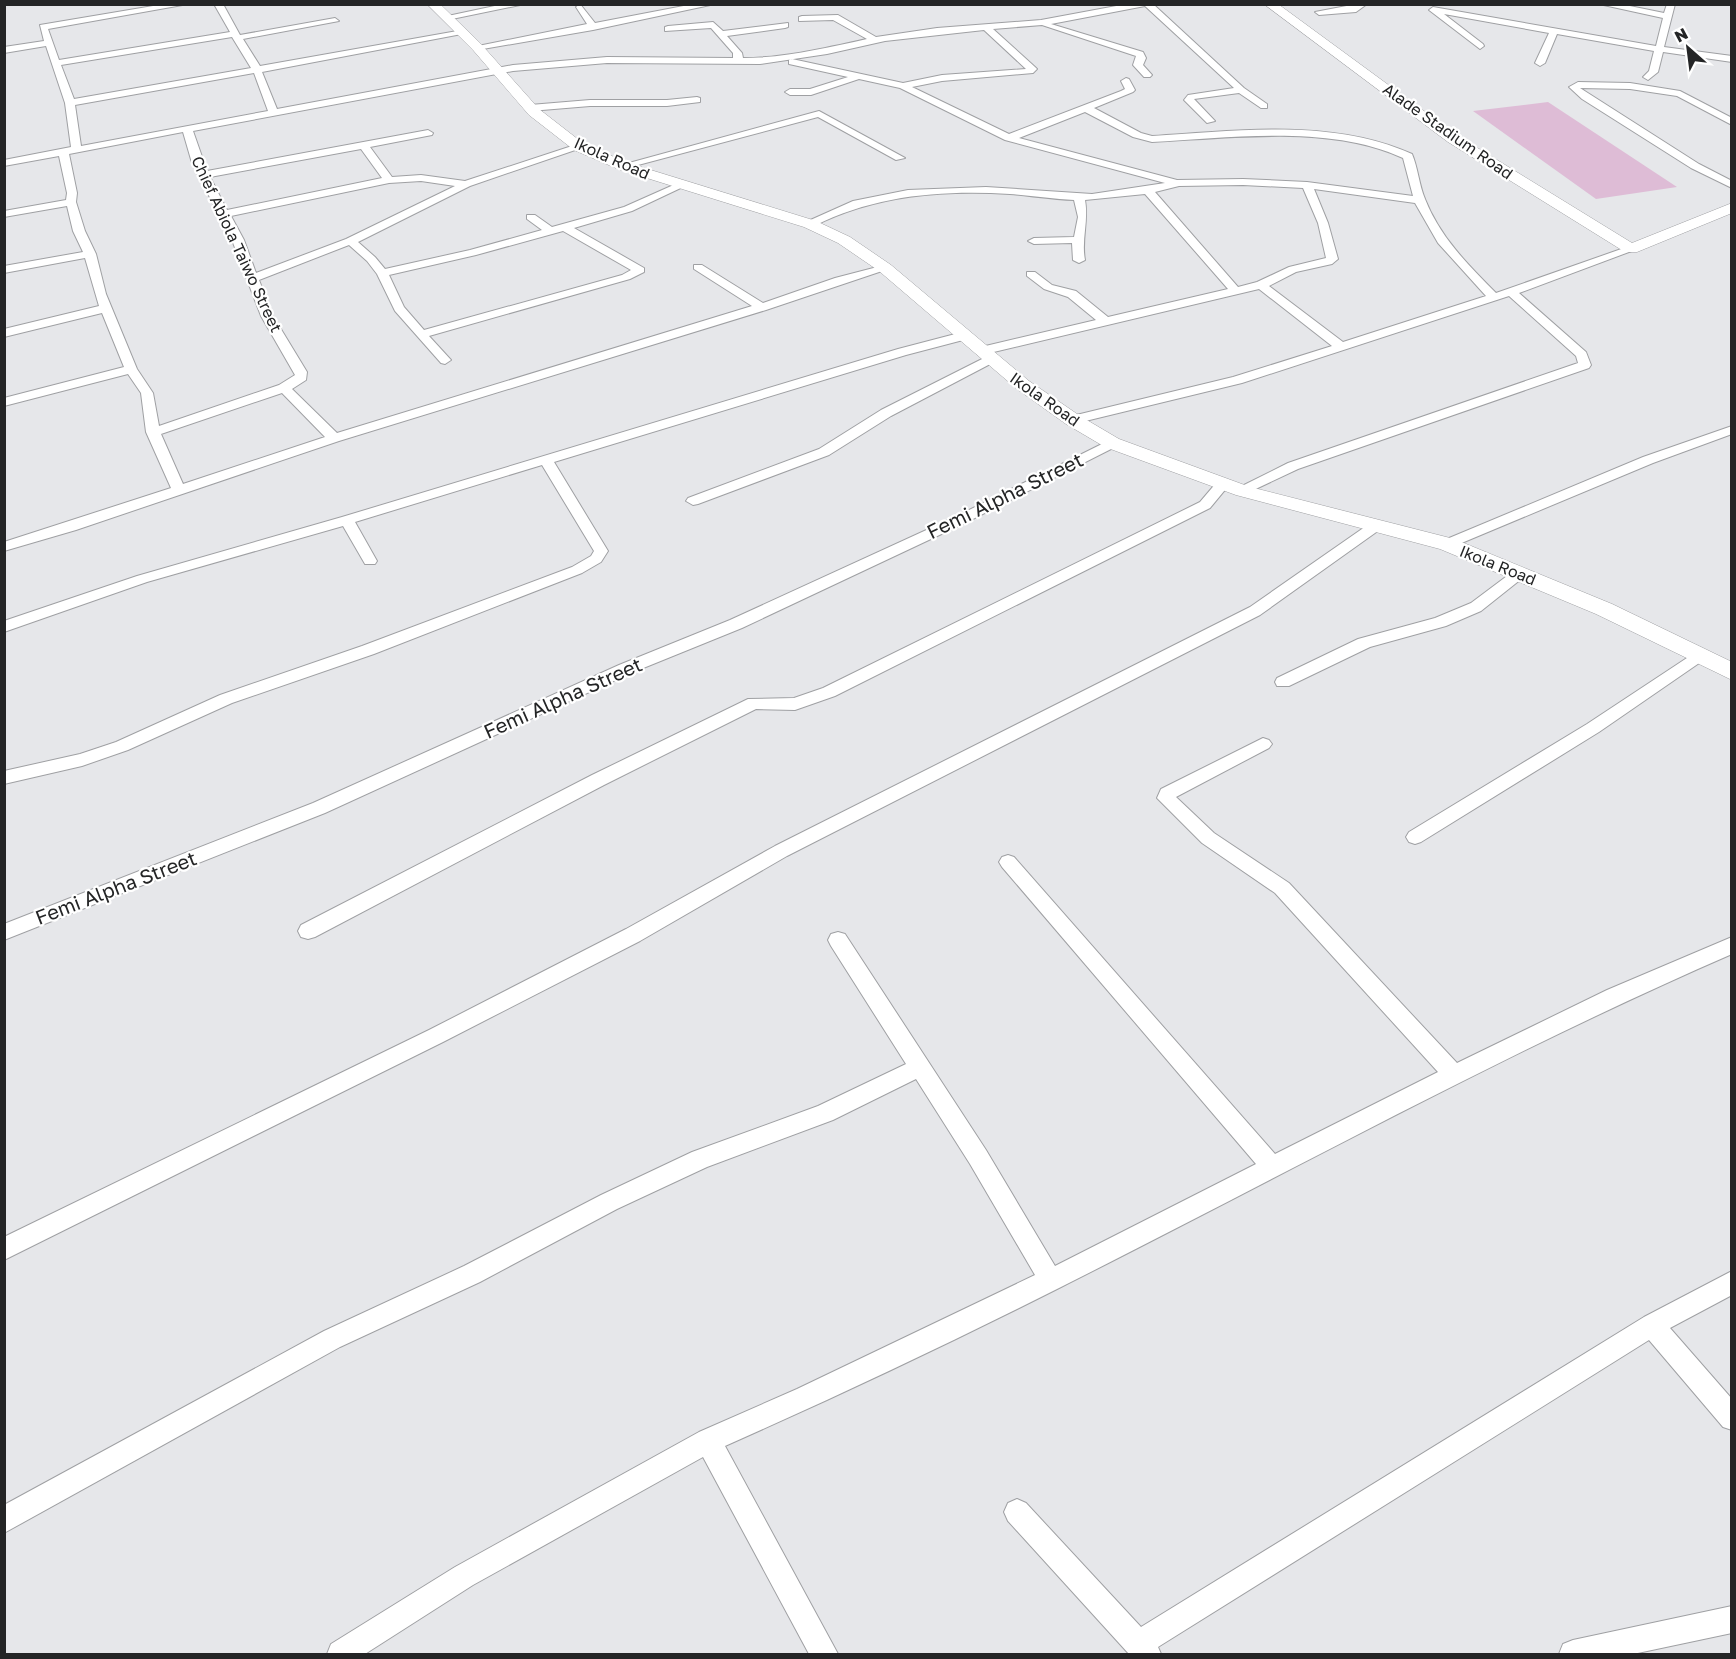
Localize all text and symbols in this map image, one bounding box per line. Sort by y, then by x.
north arrow [1658,18,1718,78]
text: N [1671,23,1691,46]
street label: Alade Stadium Road [1379,79,1517,183]
street label: Ikola Road [571,132,653,184]
street label: Chief Abiola Taiwo Street [187,153,287,335]
street label: Ikola Road [1006,368,1084,430]
street label: Femi Alpha Street [923,447,1087,543]
street label: Ikola Road [1457,541,1539,589]
street label: Femi Alpha Street [480,651,646,743]
street label: Femi Alpha Street [32,845,200,929]

